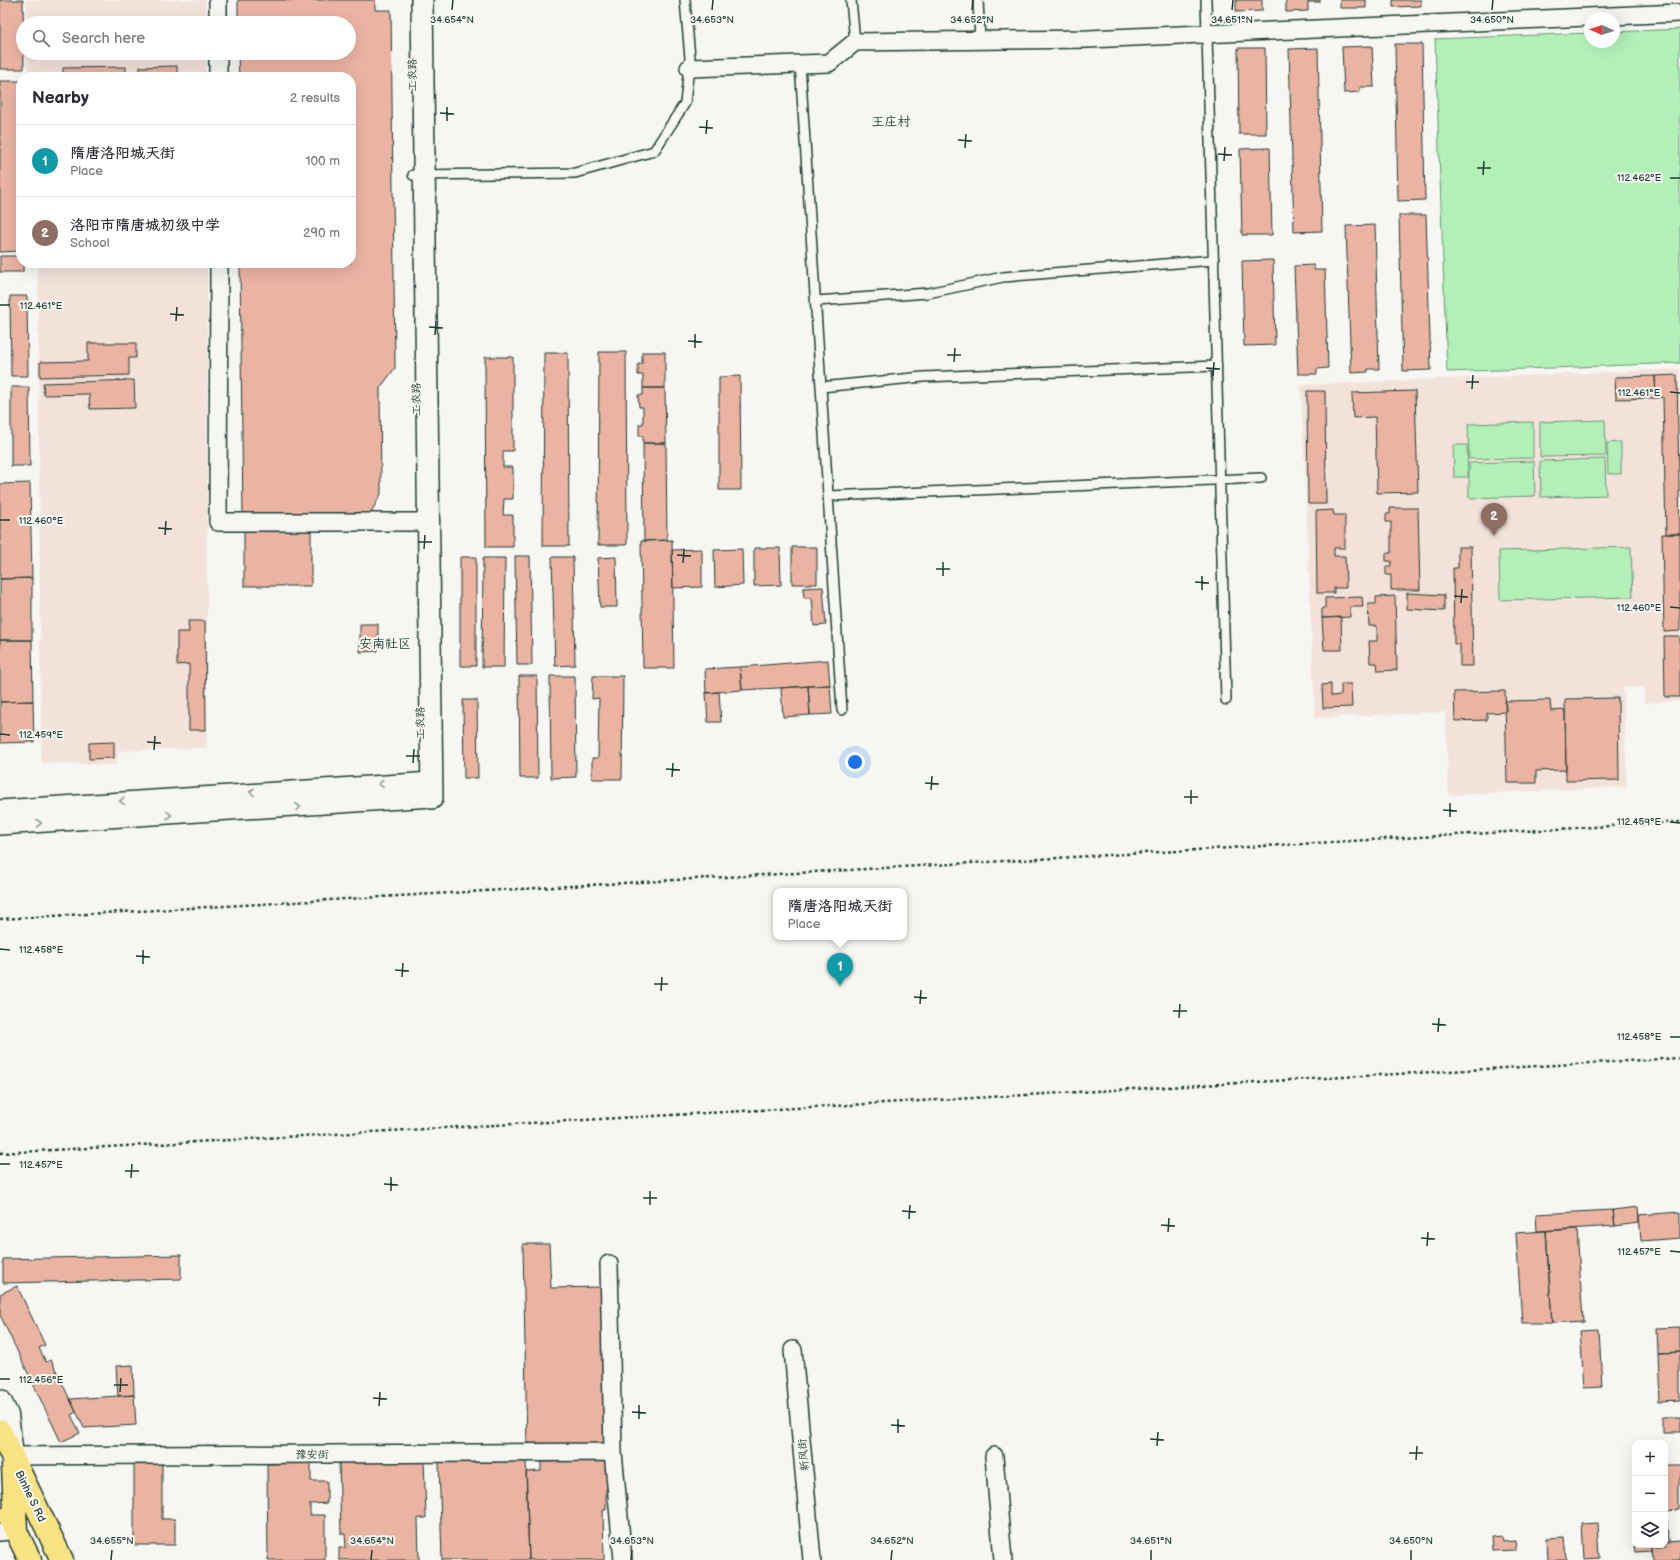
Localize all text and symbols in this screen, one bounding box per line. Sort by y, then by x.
north arrow [1584,12,1620,48]
text: 34.654°N [430,14,474,26]
text: 34.653°N [690,14,734,26]
text: 34.652°N [950,14,994,26]
text: 34.651°N [1211,14,1253,26]
text: 34.650°N [1470,14,1514,26]
search box [16,16,356,60]
icon: search [30,27,52,49]
text: Search here [62,29,145,48]
street label: 工农路 [406,58,419,92]
text: Nearby [32,88,89,108]
text: 2 results [290,90,340,106]
district label: 王庄村 [871,114,911,130]
text: 隋唐洛阳城天街 [70,144,175,163]
text: 1 [42,153,48,169]
text: 100 m [305,153,340,169]
text: Place [70,163,103,179]
text: 112.462°E [1617,172,1662,184]
text: 洛阳市隋唐城初级中学 [70,216,220,235]
text: 2 [41,225,49,241]
text: 290 m [303,225,340,241]
text: School [70,235,110,251]
text: 112.461°E [20,300,63,312]
street label: 工农路 [410,382,423,416]
text: 112.461°E [1618,387,1661,399]
pin: 2 [1481,503,1507,536]
text: 112.460°E [19,515,64,527]
text: 112.460°E [1617,602,1662,614]
district label: 安南社区 [359,636,411,652]
street label: 工农路 [414,706,427,740]
text: 112.459°E [19,729,64,741]
your location [845,752,865,772]
one-way arrow [378,779,384,788]
one-way arrow [249,788,255,797]
one-way arrow [119,796,125,805]
one-way arrow [295,802,301,811]
one-way arrow [166,811,172,819]
text: 112.459°E [1617,816,1662,828]
one-way arrow [36,819,42,828]
popup [773,888,907,940]
text: 隋唐洛阳城天街 [787,897,893,916]
text: Place [787,916,820,932]
text: 112.458°E [19,944,64,956]
pin: 1 [827,953,853,986]
text: 112.458°E [1617,1031,1662,1043]
text: 112.457°E [19,1159,63,1171]
text: 112.457°E [1617,1246,1661,1258]
text: 112.456°E [19,1374,64,1386]
street label: 新风街 [795,1437,811,1472]
map controls [1632,1440,1668,1548]
button: + [1632,1440,1668,1476]
street label: 豫安街 [296,1448,329,1461]
street label: Binhe S Rd [13,1468,49,1524]
button: − [1632,1476,1668,1512]
button: layers [1632,1512,1668,1548]
text: 34.655°N [90,1535,134,1547]
text: 34.654°N [350,1535,394,1547]
text: 34.653°N [610,1535,654,1547]
text: 34.652°N [870,1535,914,1547]
text: 34.651°N [1130,1535,1172,1547]
text: 34.650°N [1389,1535,1433,1547]

